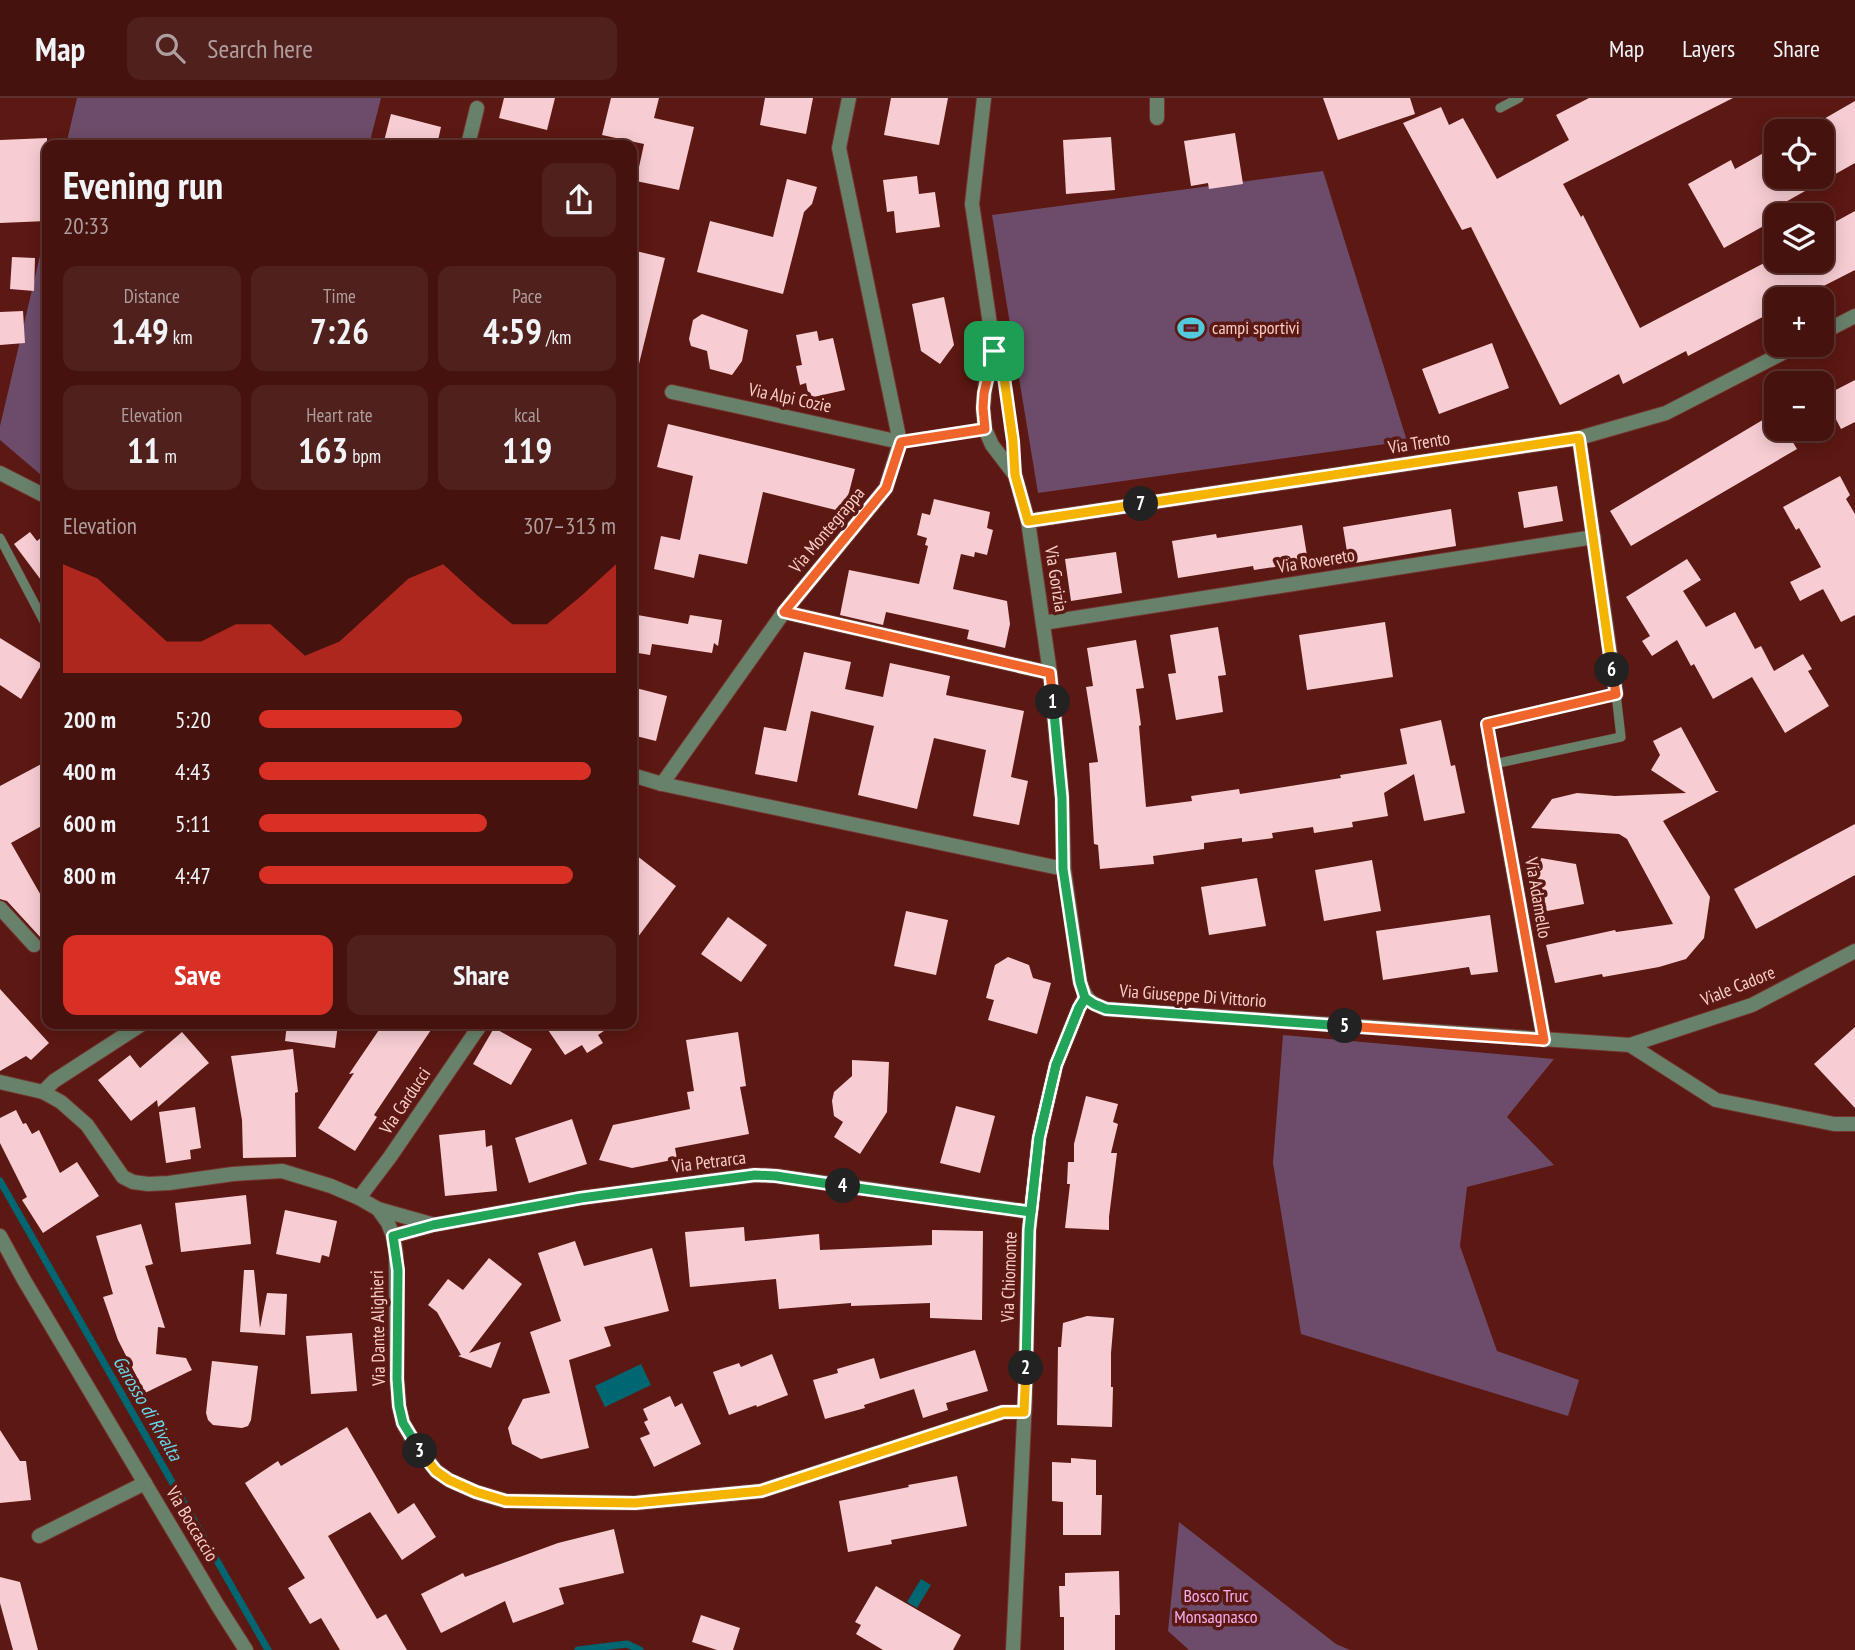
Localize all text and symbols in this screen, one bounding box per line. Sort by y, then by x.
search box [127,17,617,80]
text: Map [35,27,85,70]
icon: search [151,29,189,67]
text: Search here [207,32,313,65]
text: Map [1609,33,1644,64]
text: Layers [1682,33,1735,64]
text: Share [1773,33,1820,64]
map controls [1764,119,1834,441]
button: locate [1764,119,1834,189]
text: Evening run [63,160,223,209]
button: share [542,163,616,237]
button: layers [1764,203,1834,273]
text: 20:33 [63,211,109,240]
text: Distance [124,284,180,308]
text: Time [323,284,356,308]
text: Pace [512,284,542,308]
button: + [1764,287,1834,357]
text: 1.49 [111,308,169,354]
text: 7:26 [310,308,369,354]
text: 4:59 [483,308,542,354]
sports icon: campi sportivi [1176,313,1206,343]
place label: campi sportivi [1212,316,1300,339]
pin [964,321,1024,381]
text: km [169,325,193,349]
text: /km [542,325,571,349]
icon: arrive [975,332,1013,370]
button: − [1764,371,1834,441]
street label: Via Alpi Cozie [746,377,834,418]
text: Elevation [121,403,182,427]
text: Heart rate [306,403,373,427]
text: kcal [514,403,540,427]
street label: Via Trento [1385,426,1452,459]
text: 11 [127,427,160,473]
text: 163 [298,427,348,473]
text: 119 [502,427,552,473]
text: m [160,444,177,468]
text: bpm [348,444,381,468]
street label: Via Montegrappa [783,482,869,578]
pin: 7 [1124,486,1158,522]
text: 7 [1136,491,1145,515]
text: Elevation [63,511,137,540]
text: 307–313 m [523,511,616,540]
street label: Via Gorizia [1040,543,1073,613]
street label: Via Rovereto [1275,543,1357,578]
pin: 6 [1594,652,1630,688]
text: 6 [1607,657,1616,681]
pin: 1 [1036,684,1070,720]
text: 1 [1048,689,1057,713]
text: 200 m [63,705,116,734]
text: 5:20 [175,705,211,734]
text: 400 m [63,757,116,786]
text: 4:43 [175,757,211,786]
text: 600 m [63,809,116,838]
text: 5:11 [175,809,211,838]
street label: Via Adamello [1520,855,1557,940]
text: 800 m [63,861,116,890]
text: 4:47 [175,861,211,890]
button: Save [63,935,333,1015]
button: Share [347,935,616,1015]
street label: Viale Cadore [1696,960,1778,1011]
street label: Via Giuseppe Di Vittorio [1118,979,1268,1012]
pin: 5 [1328,1009,1362,1044]
text: 5 [1340,1013,1349,1037]
street label: Via Carducci [373,1063,435,1139]
street label: Via Petrarca [670,1146,747,1178]
pin: 4 [826,1168,860,1204]
text: 4 [838,1173,847,1197]
street label: Via Chiomonte [995,1231,1022,1324]
street label: Via Dante Alighieri [365,1270,390,1387]
pin: 2 [1009,1350,1044,1386]
water label: Garosso di Rivalta [108,1351,188,1466]
text: 2 [1021,1355,1030,1379]
pin: 3 [402,1434,438,1468]
text: 3 [415,1438,424,1462]
street label: Via Boccaccio [161,1481,224,1566]
park label: Bosco Truc Monsagnasco [1174,1584,1258,1628]

